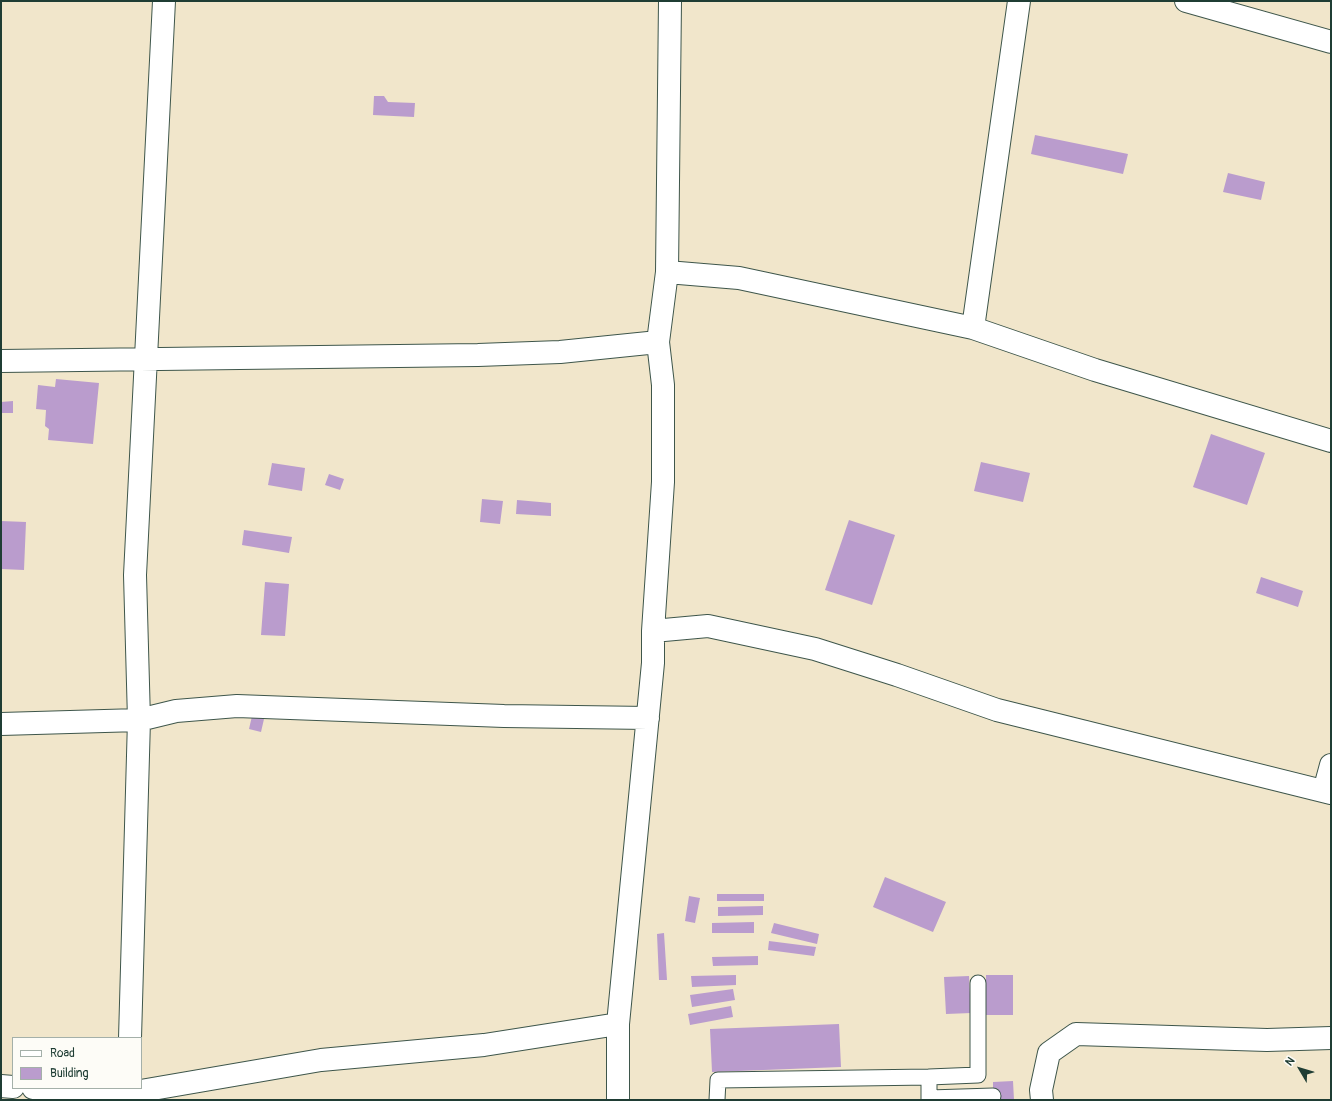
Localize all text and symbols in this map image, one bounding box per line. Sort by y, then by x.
legend [12,1037,142,1089]
text: Road [50,1046,75,1061]
north arrow [1280,1049,1320,1089]
text: N [1283,1054,1298,1068]
text: Building [50,1066,89,1081]

